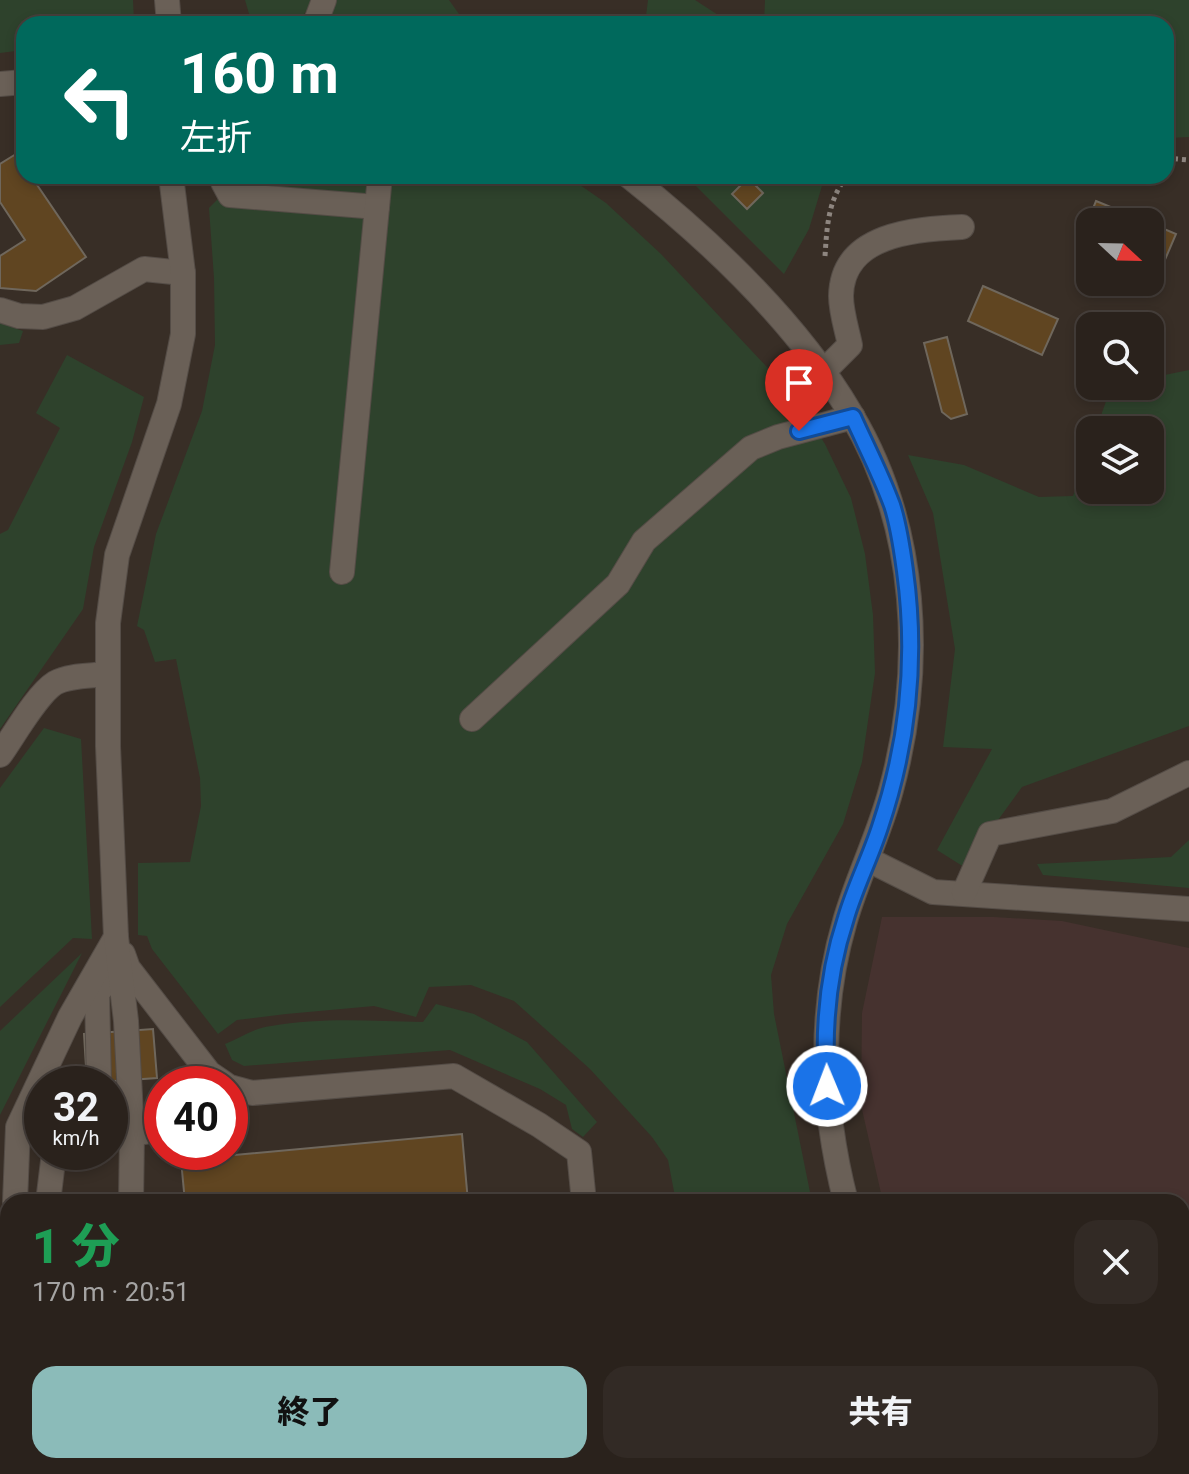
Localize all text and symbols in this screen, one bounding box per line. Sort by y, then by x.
text: 160 m [180,41,339,107]
icon: left [48,48,152,152]
text: 左折 [180,117,252,159]
north arrow [1076,208,1164,296]
map controls [1076,208,1164,504]
button: search [1076,312,1164,400]
pin [765,349,833,431]
icon: arrive [777,361,821,405]
button: layers [1076,416,1164,504]
position arrow [785,1044,869,1128]
speed limit sign: 40 [144,1066,248,1170]
text: 32 [53,1084,99,1131]
text: km/h [53,1126,99,1150]
text: 1 分 [32,1218,120,1275]
button: close [1074,1220,1158,1304]
text: 170 m · 20:51 [32,1277,190,1307]
button: 終了 [32,1366,587,1458]
button: 共有 [603,1366,1158,1458]

